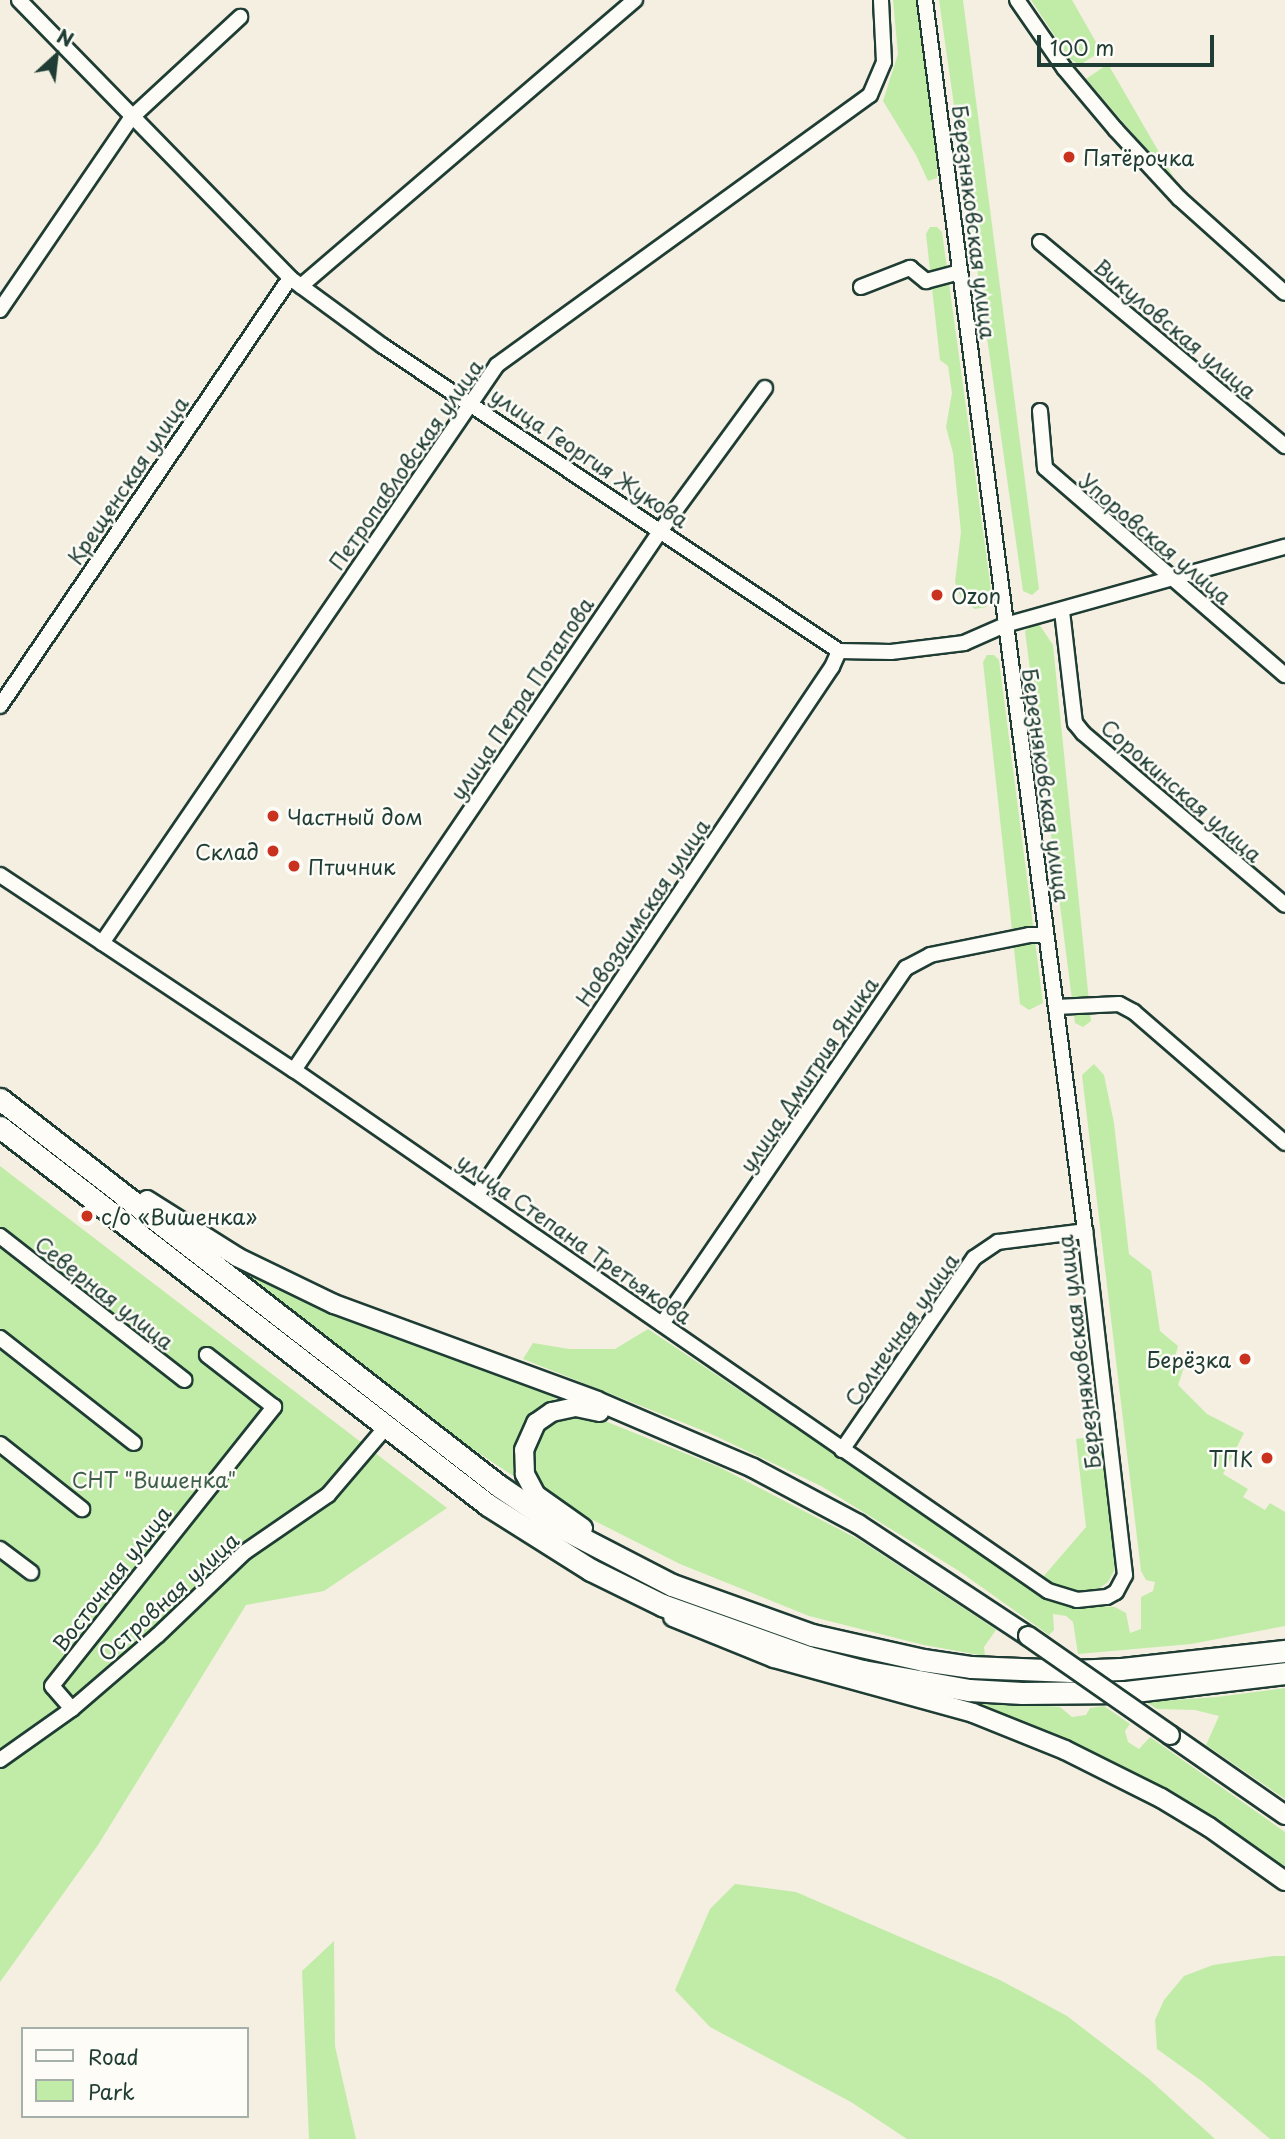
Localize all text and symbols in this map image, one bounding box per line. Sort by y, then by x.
north arrow [21,21,91,91]
text: N [52,21,79,53]
scale bar [1040,21,1217,65]
text: 100 m [1050,31,1114,63]
street label: Березняковская улица [948,103,1002,341]
place label: Пятёрочка [1083,144,1194,170]
marker: Пятёрочка [1061,149,1077,165]
street label: Викуловская улица [1089,253,1263,403]
street label: Петропавловская улица [322,354,488,574]
street label: улица Георгия Жукова [486,381,694,533]
street label: Крещенская улица [61,391,193,569]
street label: Упоровская улица [1074,467,1238,609]
place label: Ozon [951,582,1001,608]
marker: Ozon [929,587,945,603]
street label: улица Петра Потапова [443,591,599,805]
street label: Березняковская улица [1018,666,1076,904]
street label: Сорокинская улица [1096,713,1268,867]
place label: Частный дом [287,803,424,829]
marker: Частный дом [265,808,281,824]
street label: Новозаимская улица [570,813,714,1011]
place label: Склад [195,838,259,864]
marker: Склад [265,843,281,859]
place label: Птичник [308,853,396,879]
marker: Птичник [286,858,302,874]
street label: улица Дмитрия Яника [733,971,883,1177]
street label: улица Степана Третьякова [452,1147,698,1329]
place label: с/о «Вишенка» [101,1203,257,1229]
marker: с/о «Вишенка» [79,1208,95,1224]
street label: Северная улица [30,1230,180,1354]
street label: Березняковская улица [1051,1233,1105,1471]
street label: Солнечная улица [838,1247,964,1411]
place label: Берёзка [1147,1346,1231,1372]
marker: Берёзка [1237,1351,1253,1367]
place label: ТПК [1209,1445,1253,1471]
marker: ТПК [1259,1450,1275,1466]
park label: СНТ "Вишенка" [71,1466,237,1492]
street label: Восточная улица [46,1500,176,1656]
street label: Островная улица [92,1526,244,1666]
legend [21,2027,248,2118]
text: Road [88,2040,139,2072]
text: Park [88,2075,135,2107]

